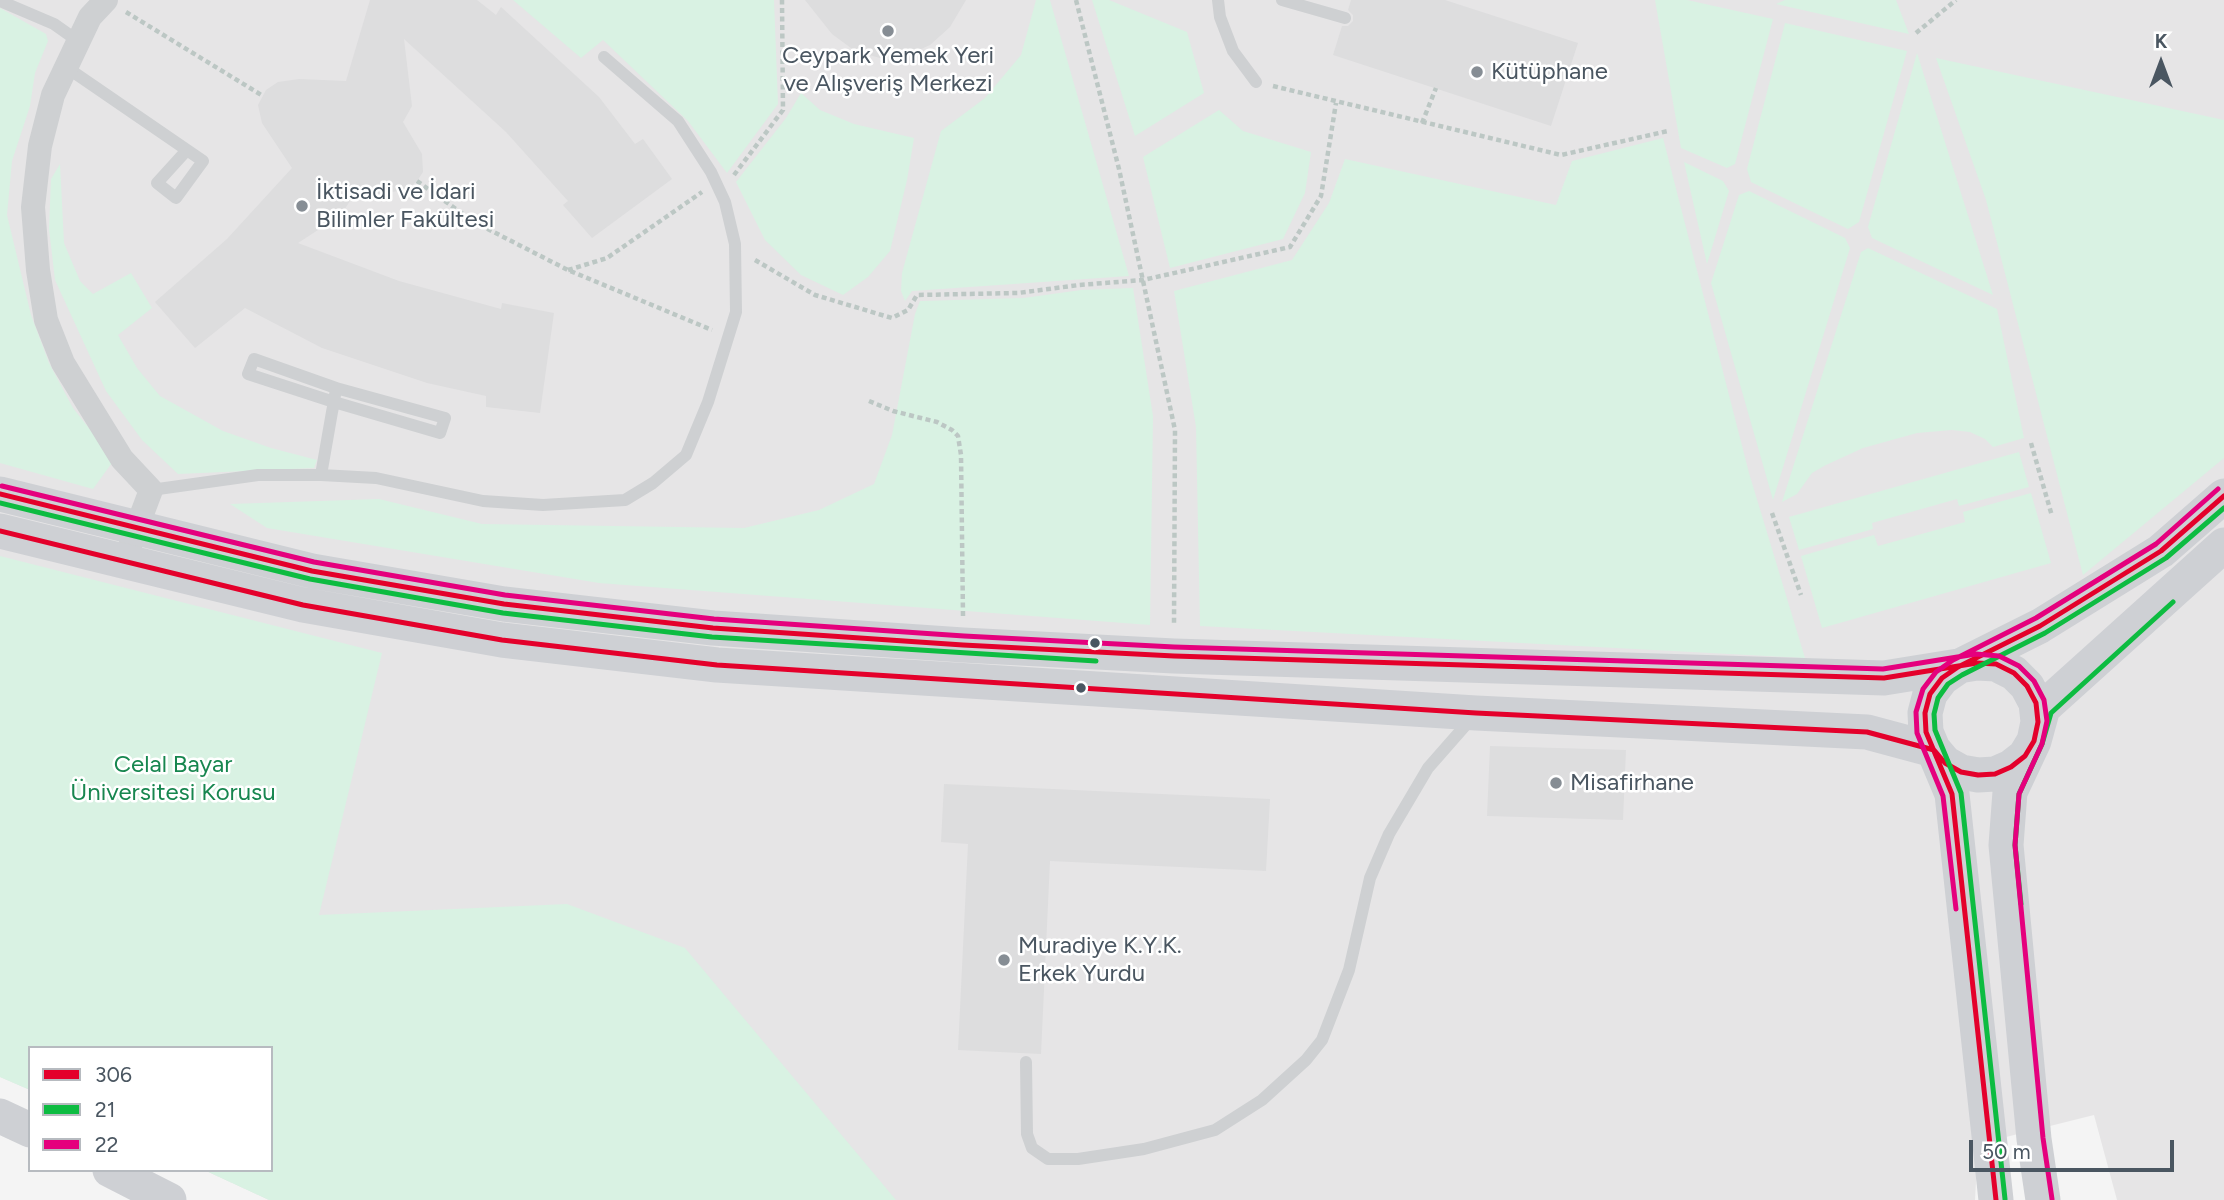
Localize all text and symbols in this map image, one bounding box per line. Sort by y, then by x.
marker: Ceypark Yemek Yeri ve Alışveriş Merkezi [880,23,896,39]
north arrow [2126,28,2196,98]
text: K [2155,30,2167,53]
place label: Ceypark Yemek Yeri ve Alışveriş Merkezi [782,42,994,98]
place label: Kütüphane [1491,58,1608,86]
marker: Kütüphane [1469,64,1485,80]
place label: İktisadi ve İdari Bilimler Fakültesi [316,178,494,234]
marker: İktisadi ve İdari Bilimler Fakültesi [294,198,310,214]
unlabelled marker [1088,636,1102,650]
unlabelled marker [1074,681,1088,695]
park label: Celal Bayar Üniversitesi Korusu [70,751,276,807]
place label: Misafirhane [1570,769,1694,797]
marker: Misafirhane [1548,775,1564,791]
place label: Muradiye K.Y.K. Erkek Yurdu [1018,932,1182,988]
marker: Muradiye K.Y.K. Erkek Yurdu [996,952,1012,968]
legend [28,1046,273,1172]
text: 306 [95,1062,132,1087]
text: 21 [95,1097,115,1122]
scale bar [1972,1126,2177,1170]
text: 22 [95,1132,118,1157]
text: 50 m [1982,1139,2031,1164]

